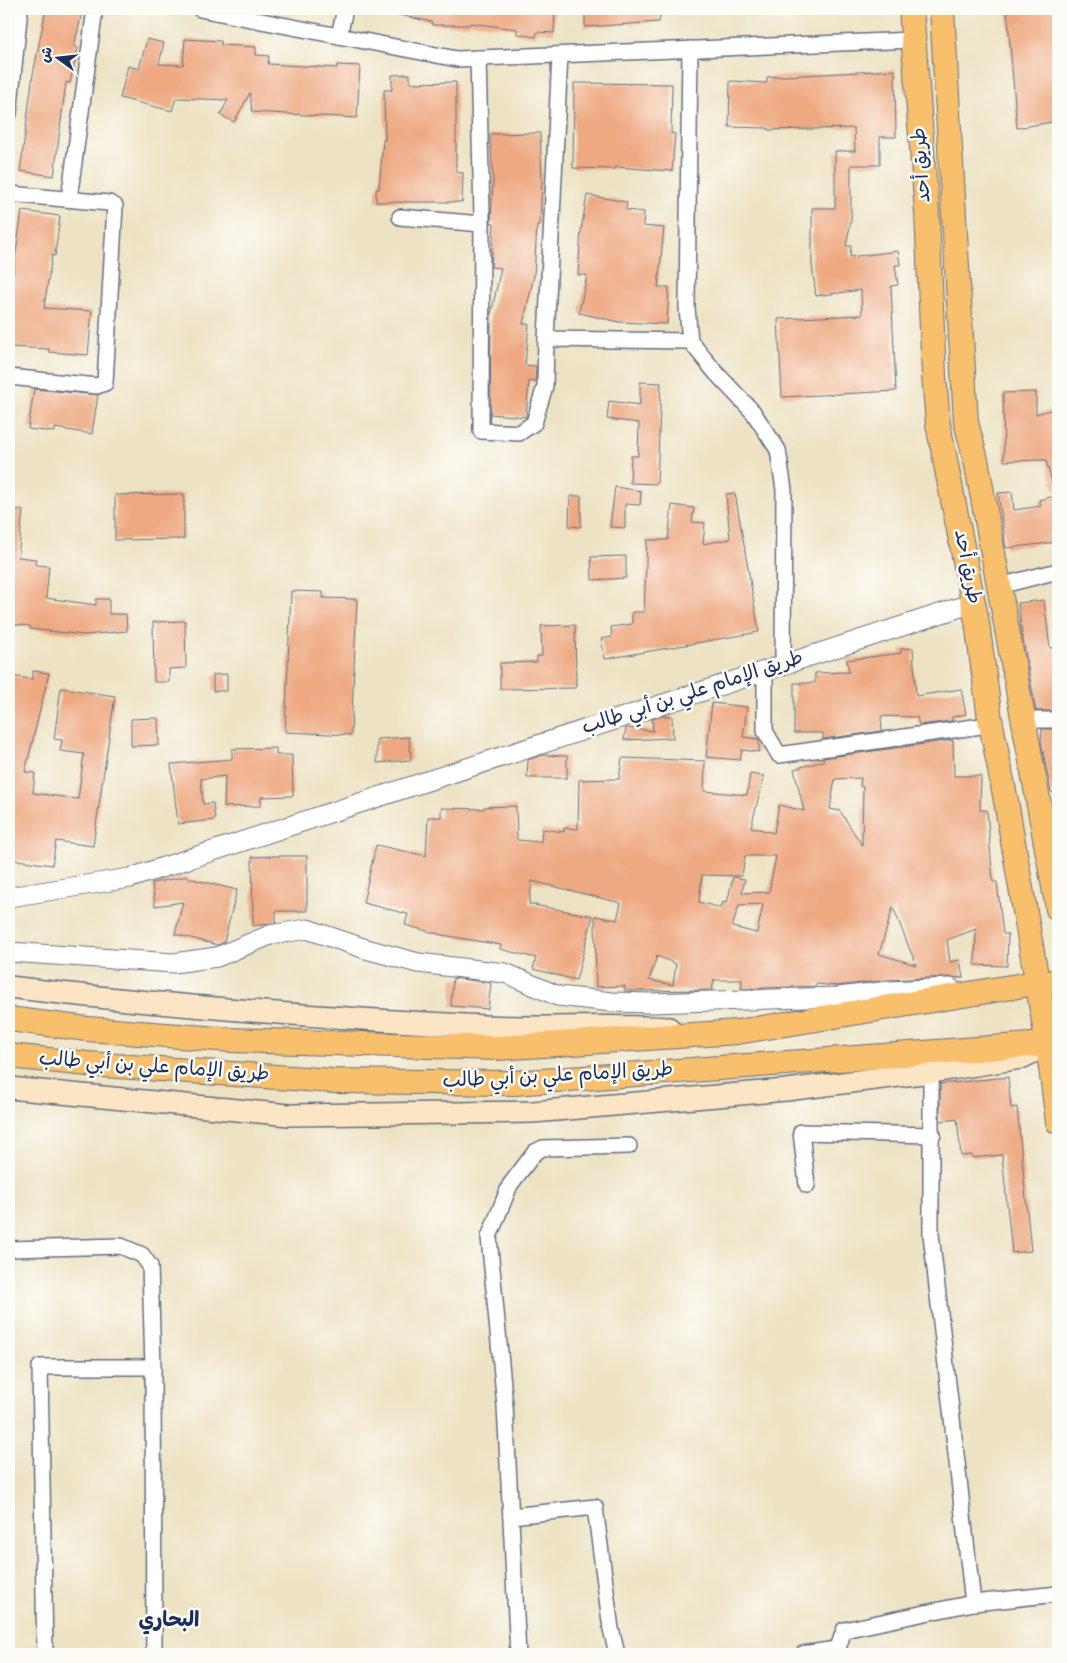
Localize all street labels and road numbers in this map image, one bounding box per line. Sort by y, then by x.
street label: طريق أحد [906,126,940,204]
street label: طريق أحد [945,527,987,607]
street label: طريق الإمام علي بن أبي طالب [579,645,808,744]
street label: طريق الإمام علي بن أبي طالب [38,1046,270,1091]
street label: طريق الإمام علي بن أبي طالب [442,1057,674,1098]

